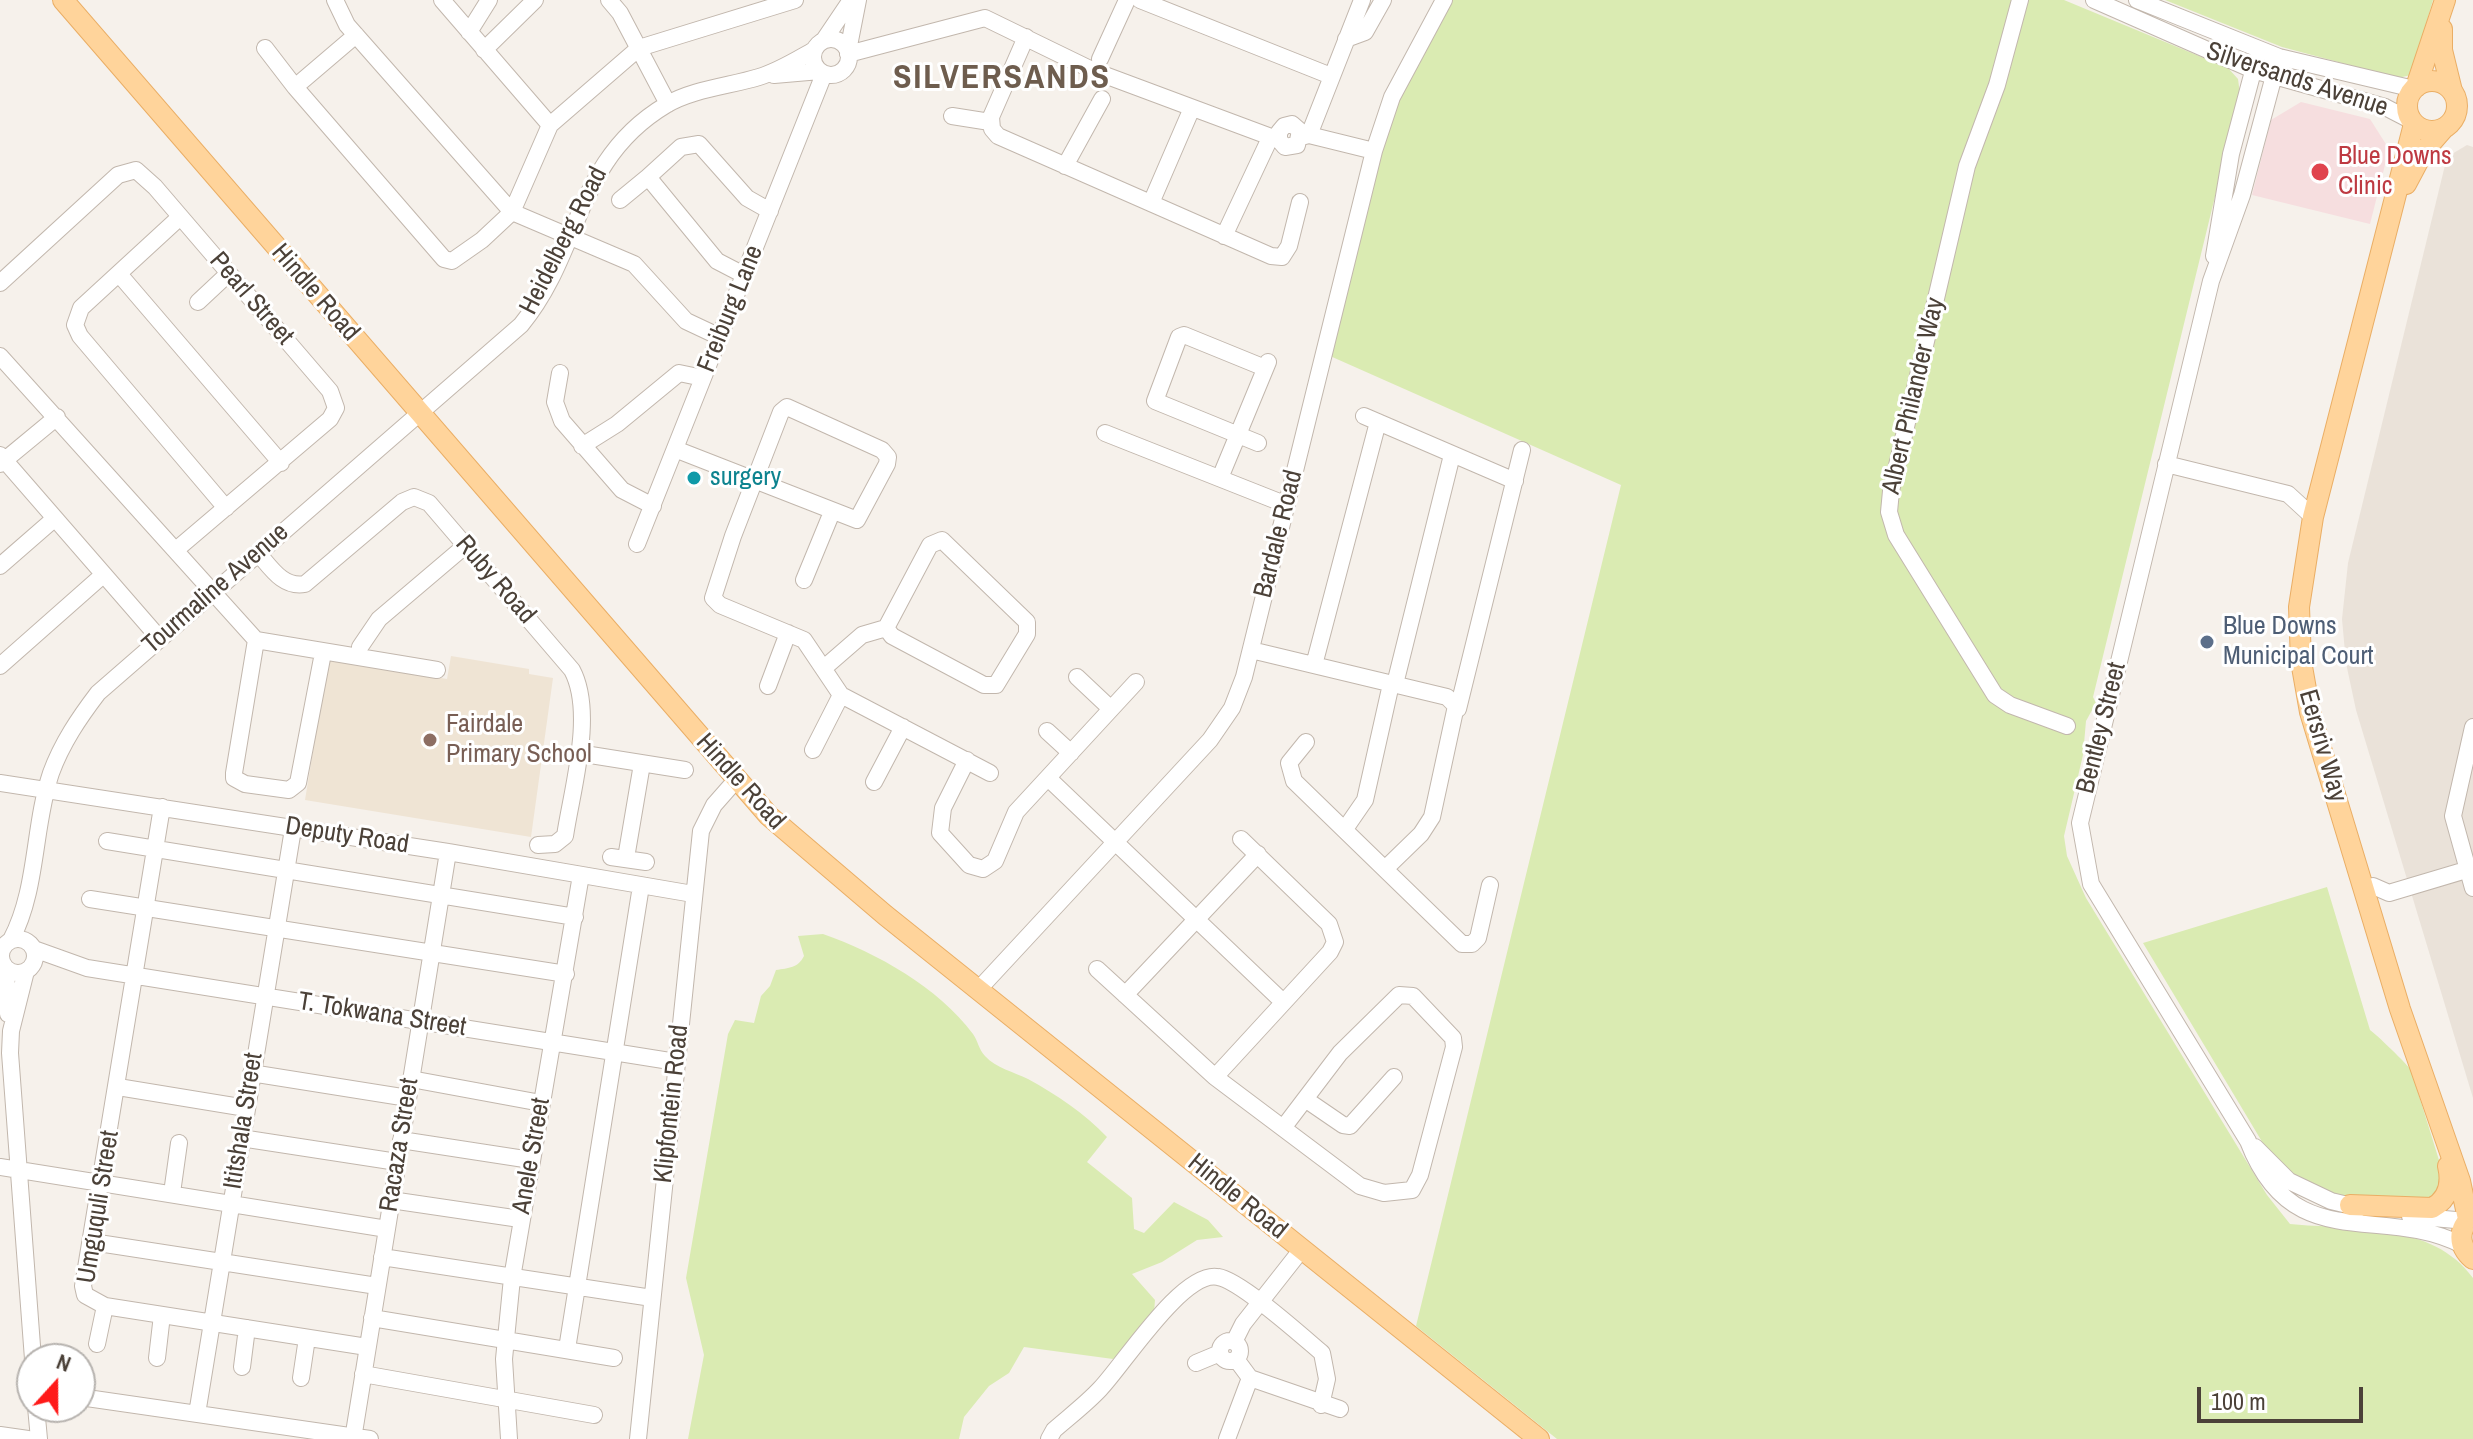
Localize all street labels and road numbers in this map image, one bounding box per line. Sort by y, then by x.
street label: Silversands Avenue [2202,36,2392,124]
street label: Heidelberg Road [514,162,614,320]
street label: Hindle Road [264,238,366,348]
street label: Freiburg Lane [691,241,771,377]
street label: Pearl Street [202,246,300,352]
street label: Albert Philander Way [1876,295,1952,497]
street label: Bardale Road [1248,467,1310,601]
street label: Tourmaline Avenue [137,517,295,661]
street label: Ruby Road [448,530,542,630]
street label: Bentley Street [2071,659,2133,797]
street label: Eersriv Way [2291,686,2353,806]
street label: Hindle Road [689,728,791,836]
street label: Deputy Road [283,811,411,861]
street label: T. Tokwana Street [296,986,468,1044]
street label: Klipfontein Road [648,1023,696,1185]
street label: Ititshala Street [218,1051,270,1191]
street label: Racaza Street [374,1076,426,1214]
street label: Anele Street [506,1096,558,1216]
street label: Umguquli Street [72,1128,126,1286]
street label: Hindle Road [1181,1148,1293,1246]

